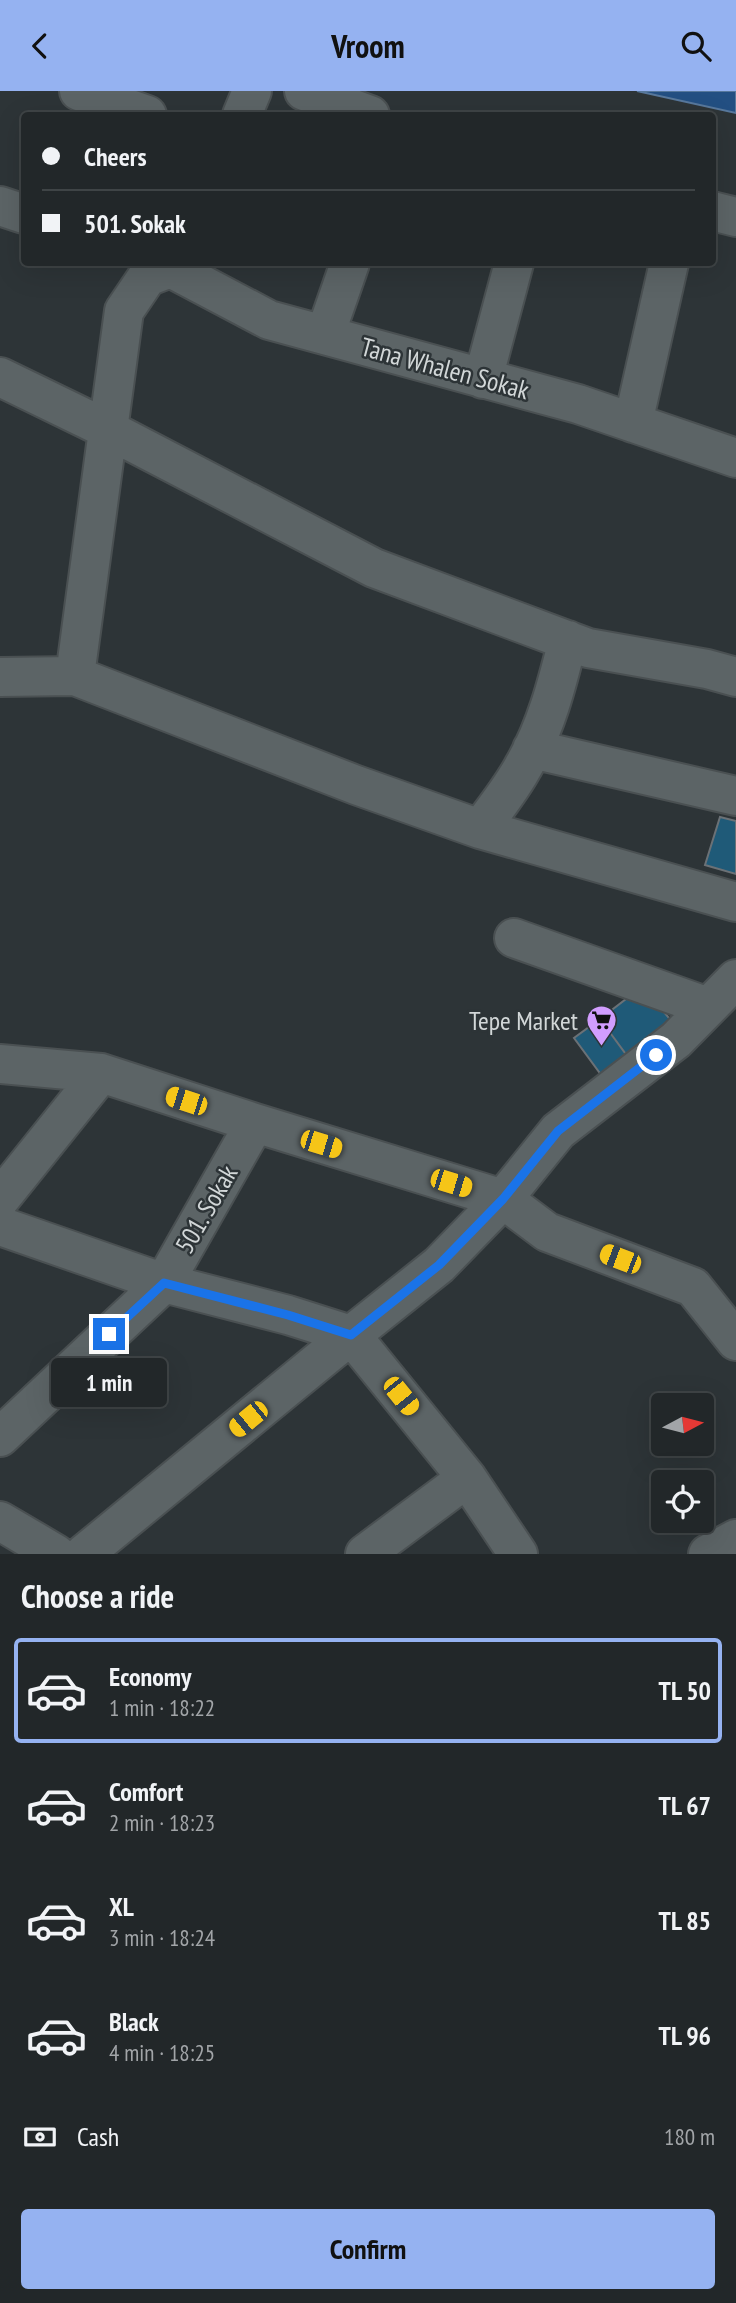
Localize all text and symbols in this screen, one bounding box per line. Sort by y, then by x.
text: Vroom [331,25,405,67]
icon: back [21,27,59,65]
icon: search [677,27,715,65]
text: Cheers [84,140,147,173]
text: 501. Sokak [84,207,186,240]
street label: Tana Whalen Sokak [357,330,533,406]
supermarket icon: Tepe Market [584,1003,618,1047]
place label: Tepe Market [469,1004,578,1037]
route start [640,1039,672,1071]
car [163,1085,210,1117]
car [298,1128,345,1160]
street label: 501. Sokak [168,1159,244,1259]
car [428,1167,475,1199]
car [597,1242,644,1276]
route end [93,1318,125,1350]
callout: 1 min [51,1359,167,1407]
text: 1 min [86,1368,132,1397]
car [380,1373,423,1419]
north arrow [651,1393,714,1456]
map controls [651,1393,714,1533]
car [226,1398,271,1440]
button: locate [651,1470,714,1533]
text: Choose a ride [21,1575,174,1617]
icon: car [25,1659,88,1722]
text: Economy [109,1660,191,1693]
text: TL 50 [659,1674,711,1707]
text: 1 min · 18:22 [109,1693,215,1722]
icon: car [25,1774,88,1837]
text: Comfort [109,1775,183,1808]
text: TL 67 [659,1789,711,1822]
text: 2 min · 18:23 [109,1808,215,1837]
icon: car [25,1889,88,1952]
text: XL [109,1890,134,1923]
text: TL 85 [659,1904,711,1937]
text: 3 min · 18:24 [109,1923,215,1952]
icon: car [25,2004,88,2067]
text: Black [109,2005,159,2038]
text: TL 96 [659,2019,711,2052]
text: 4 min · 18:25 [109,2038,215,2067]
icon: cash [21,2118,59,2156]
text: Cash [77,2120,119,2153]
text: 180 m [664,2122,715,2151]
button: Confirm [21,2209,715,2289]

